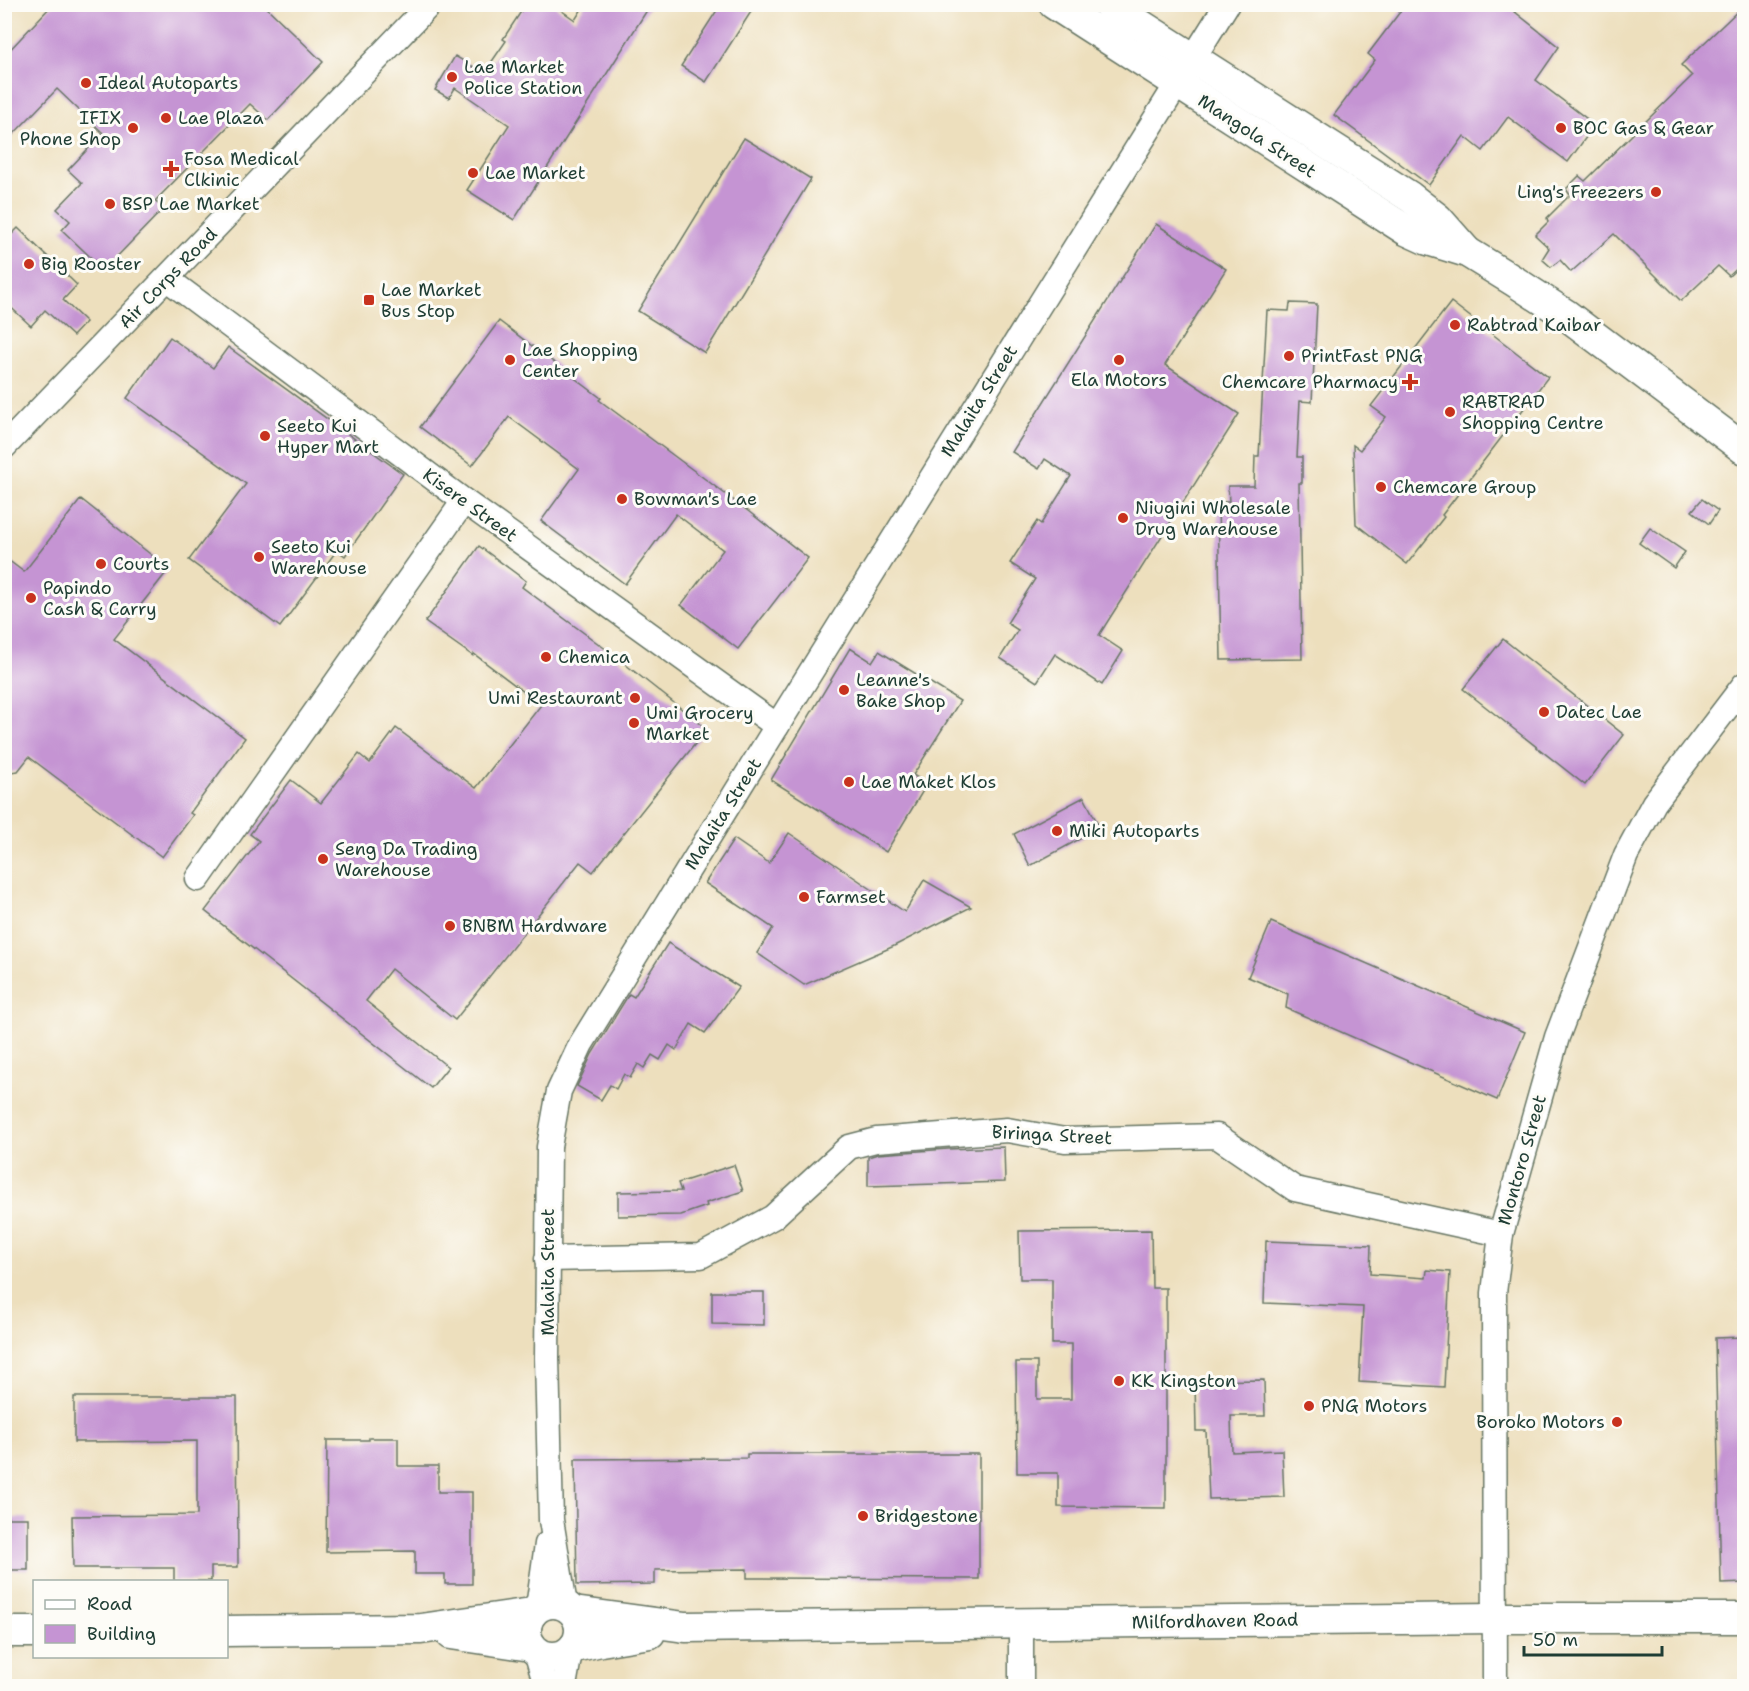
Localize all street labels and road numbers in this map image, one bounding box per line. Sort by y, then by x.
street label: Mangola Street [1193,89,1321,183]
street label: Air Corps Road [114,222,222,334]
street label: Malaita Street [935,340,1023,461]
street label: Kisere Street [418,463,522,548]
street label: Malaita Street [679,753,767,874]
street label: Montoro Street [1492,1092,1552,1228]
street label: Biringa Street [991,1120,1113,1150]
street label: Malaita Street [536,1208,560,1336]
street label: Milfordhaven Road [1132,1608,1298,1634]

